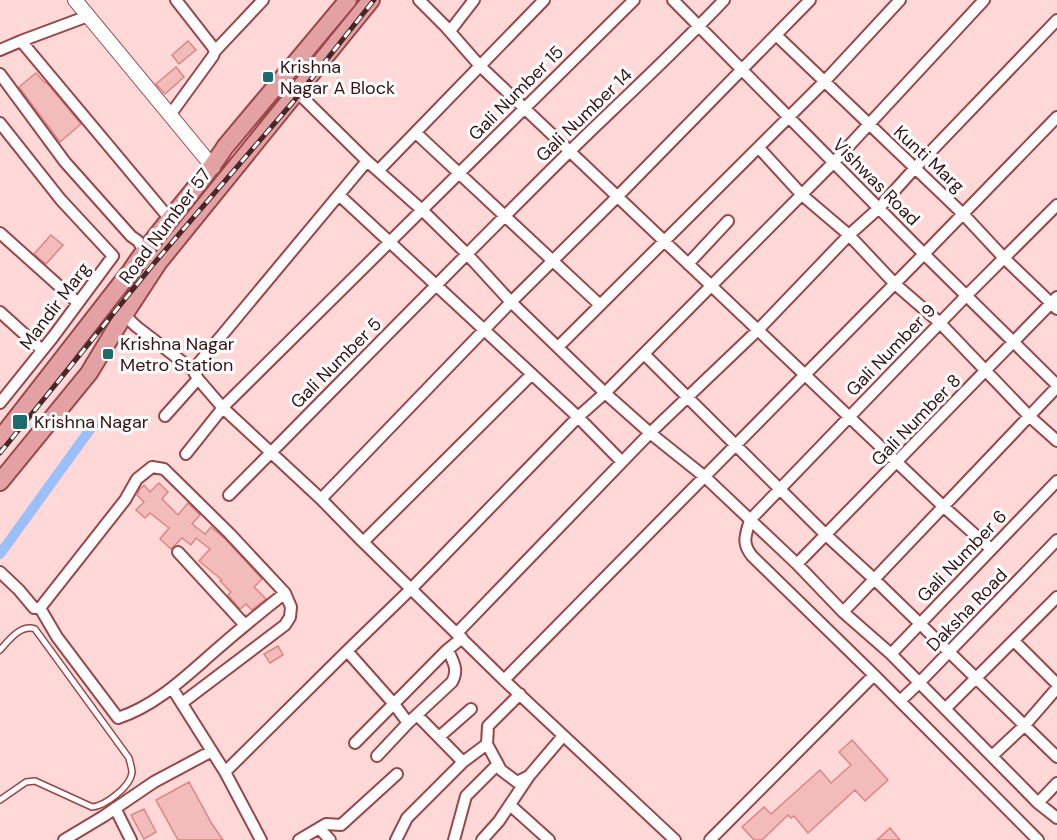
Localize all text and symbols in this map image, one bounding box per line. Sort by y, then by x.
street label: Gali Number 15 [463,40,569,146]
place label: Krishna Nagar A Block [280,55,395,100]
street label: Gali Number 14 [531,63,637,167]
marker: Krishna Nagar A Block [261,70,275,84]
street label: Kunti Marg [888,120,970,198]
street label: Vishwas Road [827,133,925,231]
street label: Road Number 57 [114,163,216,289]
street label: Mandir Marg [14,257,96,355]
street label: Gali Number 9 [841,299,941,401]
street label: Gali Number 5 [285,312,387,414]
place label: Krishna Nagar Metro Station [120,332,235,377]
marker: Krishna Nagar Metro Station [101,347,115,361]
street label: Gali Number 8 [866,369,966,471]
place label: Krishna Nagar [34,410,149,434]
marker: Krishna Nagar [11,413,29,431]
street label: Gali Number 6 [912,505,1012,607]
street label: Daksha Road [921,563,1013,657]

